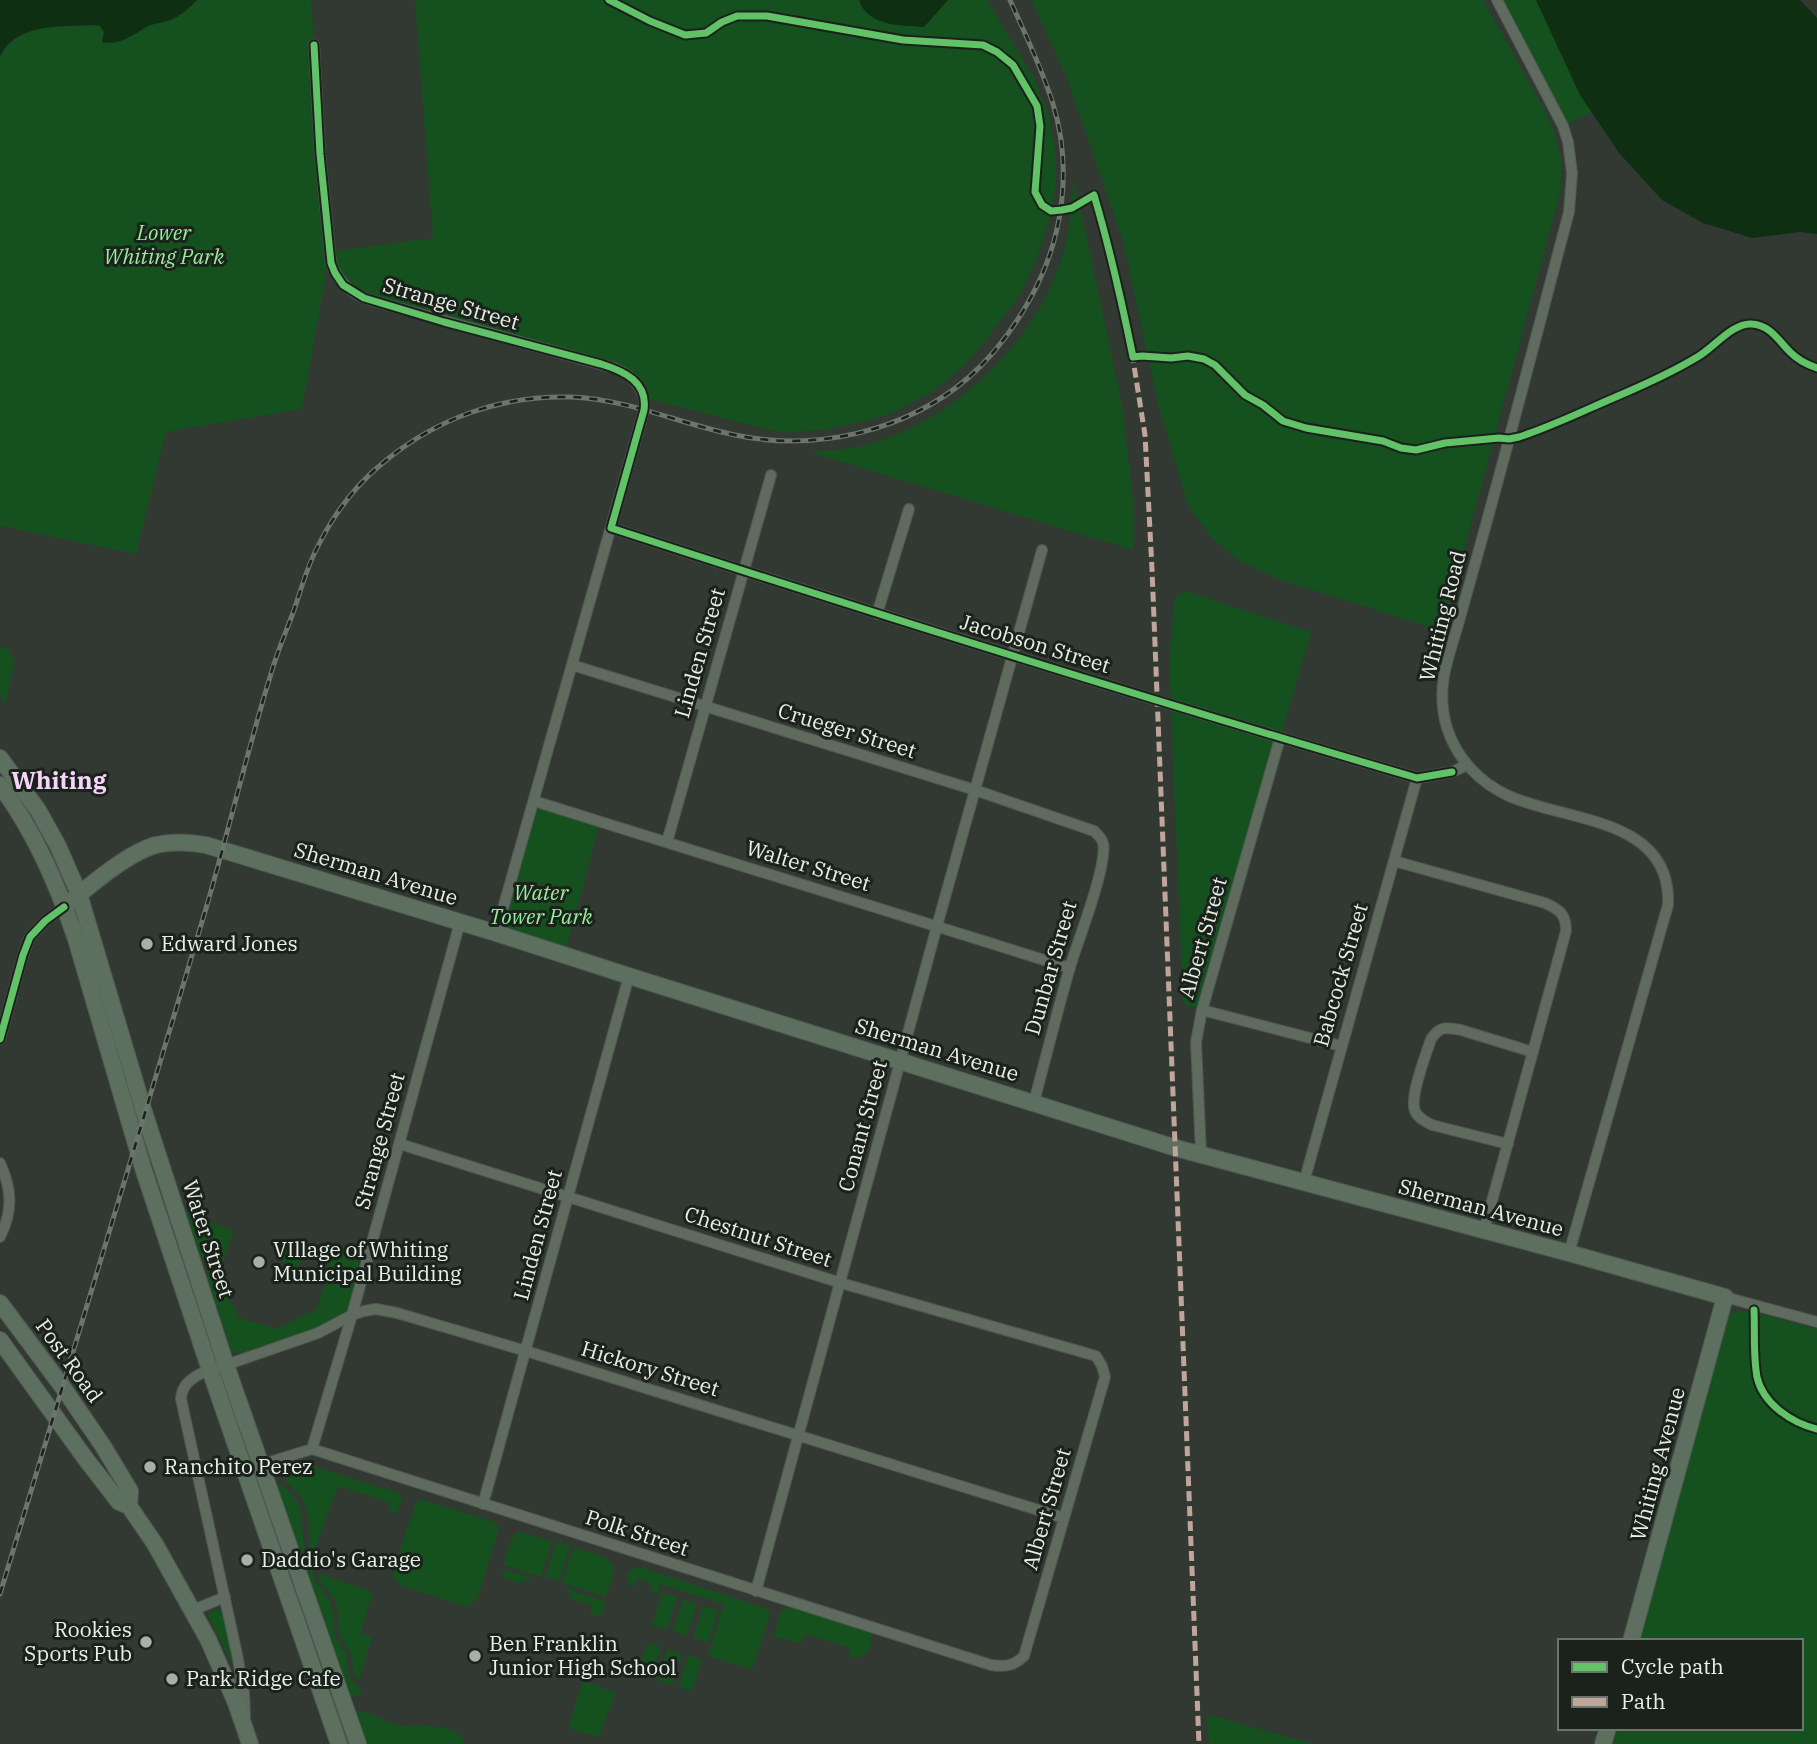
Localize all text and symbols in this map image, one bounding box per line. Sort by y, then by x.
park label: Lower Whiting Park [104,218,225,270]
street label: Strange Street [380,270,523,336]
street label: Whiting Road [1412,547,1472,684]
street label: Linden Street [667,585,731,721]
street label: Jacobson Street [957,607,1114,679]
street label: Crueger Street [775,696,920,764]
district label: Whiting [11,764,107,796]
street label: Walter Street [743,833,874,897]
street label: Sherman Avenue [291,835,461,911]
street label: Albert Street [1171,874,1233,1002]
park label: Water Tower Park [489,878,594,930]
street label: Dunbar Street [1017,897,1083,1038]
street label: Babcock Street [1306,900,1374,1050]
place label: Edward Jones [161,929,298,957]
marker: Edward Jones [139,936,155,952]
street label: Sherman Avenue [852,1011,1022,1087]
street label: Conant Street [831,1057,893,1194]
street label: Strange Street [347,1069,411,1212]
street label: Linden Street [506,1166,568,1303]
street label: Sherman Avenue [1396,1172,1567,1243]
street label: Water Street [177,1176,241,1301]
street label: Chestnut Street [681,1199,835,1273]
place label: VIllage of Whiting Municipal Building [273,1235,462,1287]
marker: VIllage of Whiting Municipal Building [251,1254,267,1270]
street label: Post Road [30,1313,110,1408]
street label: Hickory Street [578,1334,723,1402]
street label: Whiting Avenue [1623,1384,1691,1543]
street label: Albert Street [1015,1445,1077,1573]
place label: Ranchito Perez [164,1452,313,1480]
marker: Ranchito Perez [142,1459,158,1475]
street label: Polk Street [582,1502,693,1562]
place label: Daddio's Garage [261,1545,421,1573]
marker: Daddio's Garage [239,1552,255,1568]
place label: Rookies Sports Pub [24,1615,132,1667]
place label: Ben Franklin Junior High School [489,1629,677,1681]
marker: Rookies Sports Pub [138,1634,154,1650]
legend [1558,1639,1803,1730]
marker: Ben Franklin Junior High School [467,1648,483,1664]
text: Cycle path [1621,1652,1724,1680]
place label: Park Ridge Cafe [186,1664,341,1692]
marker: Park Ridge Cafe [164,1671,180,1687]
text: Path [1621,1687,1666,1715]

